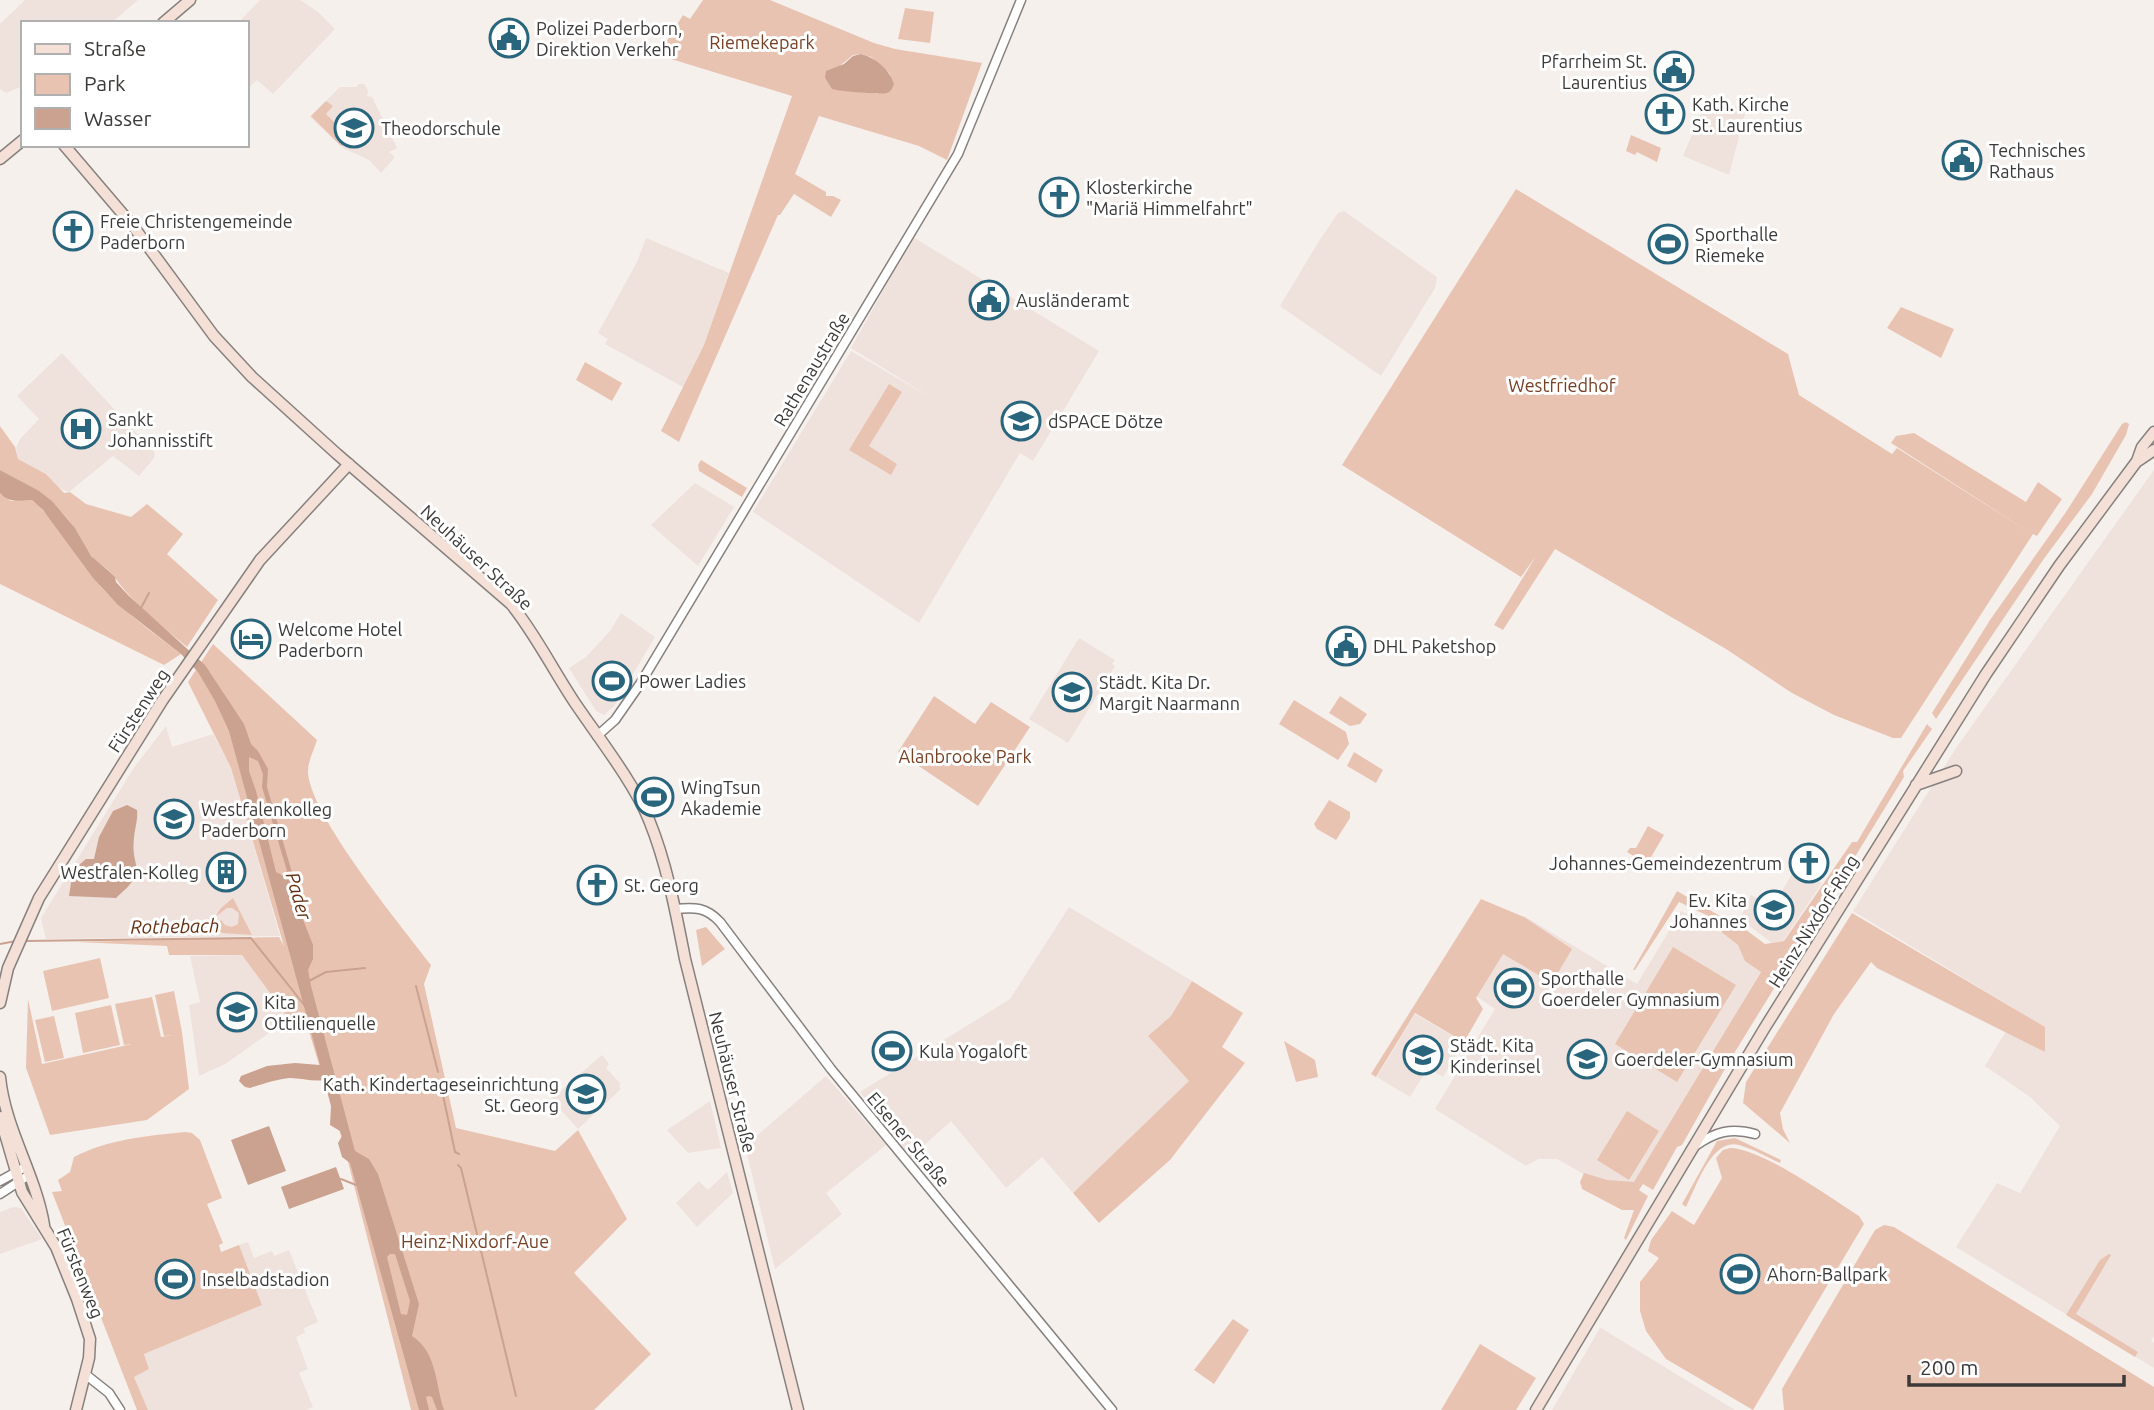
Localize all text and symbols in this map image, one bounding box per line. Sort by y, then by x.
public building icon: Polizei Paderborn, Direktion Verkehr [488,17,530,59]
place label: Polizei Paderborn, Direktion Verkehr [536,18,682,59]
legend [21,21,248,147]
park label: Riemekepark [709,32,815,52]
text: Straße [84,36,146,60]
public building icon: Pfarrheim St. Laurentius [1653,50,1695,92]
place label: Pfarrheim St. Laurentius [1541,51,1647,92]
text: Park [84,71,126,95]
church icon: Kath. Kirche St. Laurentius [1644,93,1686,135]
place label: Kath. Kirche St. Laurentius [1692,94,1803,135]
text: Wasser [84,106,152,130]
school or university icon: Theodorschule [333,107,375,149]
place label: Theodorschule [381,118,501,138]
public building icon: Technisches Rathaus [1941,139,1983,181]
place label: Technisches Rathaus [1989,140,2086,181]
church icon: Klosterkirche "Mariä Himmelfahrt" [1038,176,1080,218]
place label: Klosterkirche "Mariä Himmelfahrt" [1086,177,1253,218]
church icon: Freie Christengemeinde Paderborn [52,210,94,252]
place label: Freie Christengemeinde Paderborn [100,211,293,252]
sports icon: Sporthalle Riemeke [1647,223,1689,265]
place label: Sporthalle Riemeke [1695,224,1778,265]
public building icon: Ausländeramt [968,279,1010,321]
place label: Ausländeramt [1016,290,1129,310]
street label: Rathenaustraße [769,308,853,430]
park label: Westfriedhof [1508,375,1616,395]
school or university icon: dSPACE Dötze [1000,400,1042,442]
hospital icon: Sankt Johannisstift [60,408,102,450]
place label: Sankt Johannisstift [108,409,213,450]
place label: dSPACE Dötze [1048,411,1163,431]
street label: Neuhäuser Straße [417,500,537,614]
hotel icon: Welcome Hotel Paderborn [230,618,272,660]
place label: Welcome Hotel Paderborn [278,619,403,660]
public building icon: DHL Paketshop [1325,625,1367,667]
place label: DHL Paketshop [1373,636,1496,656]
sports icon: Power Ladies [591,660,633,702]
street label: Fürstenweg [104,664,172,756]
place label: Power Ladies [639,671,746,691]
school or university icon: Städt. Kita Dr. Margit Naarmann [1051,671,1093,713]
place label: Städt. Kita Dr. Margit Naarmann [1099,672,1240,713]
park label: Alanbrooke Park [899,746,1031,766]
sports icon: WingTsun Akademie [633,776,675,818]
place label: WingTsun Akademie [681,777,761,818]
school or university icon: Westfalenkolleg Paderborn [153,798,195,840]
place label: Westfalenkolleg Paderborn [201,799,332,840]
church icon: Johannes-Gemeindezentrum [1788,842,1830,884]
building icon: Westfalen-Kolleg [205,851,247,893]
street label: Heinz-Nixdorf-Ring [1764,851,1862,991]
place label: Johannes-Gemeindezentrum [1549,853,1782,873]
place label: Westfalen-Kolleg [61,862,199,882]
church icon: St. Georg [576,864,618,906]
water label: Pader [282,870,316,923]
place label: St. Georg [624,875,699,895]
school or university icon: Ev. Kita Johannes [1753,889,1795,931]
place label: Ev. Kita Johannes [1670,890,1747,931]
water label: Rothebach [130,914,220,938]
sports icon: Sporthalle Goerdeler Gymnasium [1493,967,1535,1009]
place label: Sporthalle Goerdeler Gymnasium [1541,968,1720,1009]
school or university icon: Kita Ottilienquelle [216,991,258,1033]
place label: Kita Ottilienquelle [264,992,376,1033]
street label: Neuhäuser Straße [706,1009,760,1155]
sports icon: Kula Yogaloft [871,1030,913,1072]
school or university icon: Städt. Kita Kinderinsel [1402,1034,1444,1076]
place label: Städt. Kita Kinderinsel [1450,1035,1541,1076]
school or university icon: Goerdeler-Gymnasium [1566,1038,1608,1080]
place label: Kula Yogaloft [919,1041,1027,1061]
place label: Goerdeler-Gymnasium [1614,1049,1794,1069]
school or university icon: Kath. Kindertageseinrichtung St. Georg [565,1073,607,1115]
place label: Kath. Kindertageseinrichtung St. Georg [323,1074,559,1115]
street label: Elsener Straße [864,1088,954,1190]
street label: Fürstenweg [54,1225,108,1321]
park label: Heinz-Nixdorf-Aue [401,1231,549,1251]
sports icon: Ahorn-Ballpark [1719,1253,1761,1295]
sports icon: Inselbadstadion [154,1258,196,1300]
place label: Ahorn-Ballpark [1767,1264,1888,1284]
place label: Inselbadstadion [202,1269,329,1289]
scale bar [1909,1344,2124,1388]
text: 200 m [1920,1355,1978,1379]

